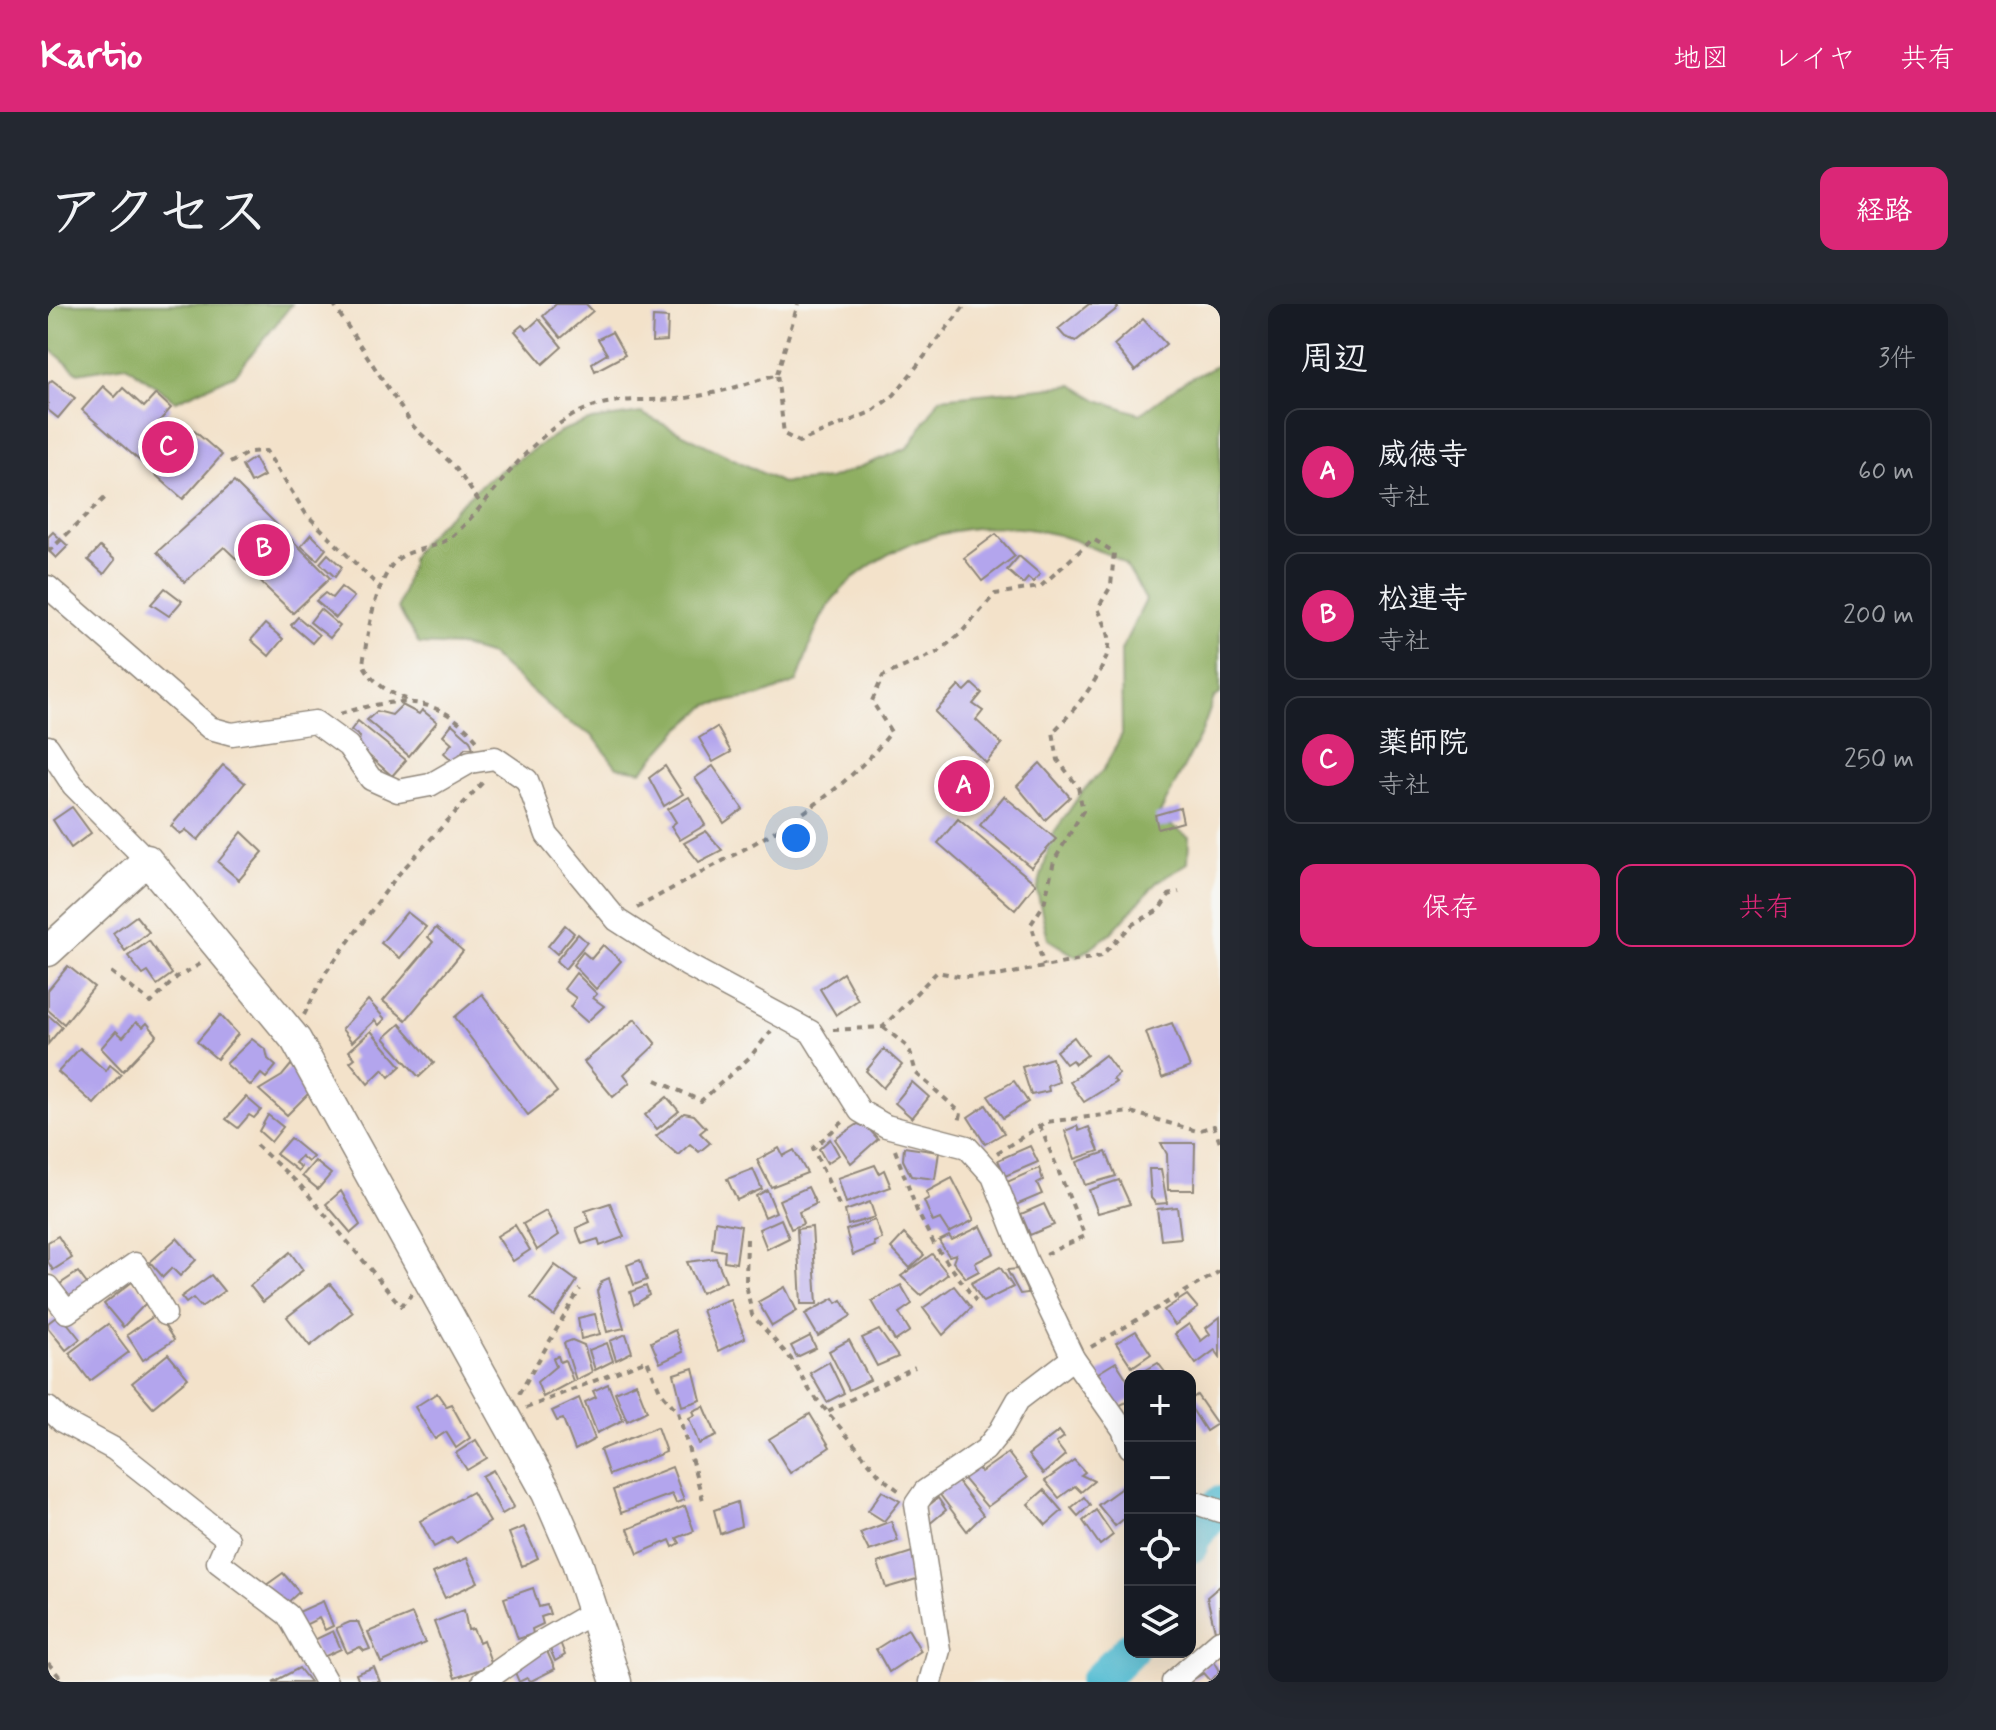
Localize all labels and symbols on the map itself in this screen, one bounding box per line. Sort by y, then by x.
pin: C [142,417,194,477]
pin: B [238,520,290,580]
pin: A [938,756,990,816]
your location [776,818,816,858]

